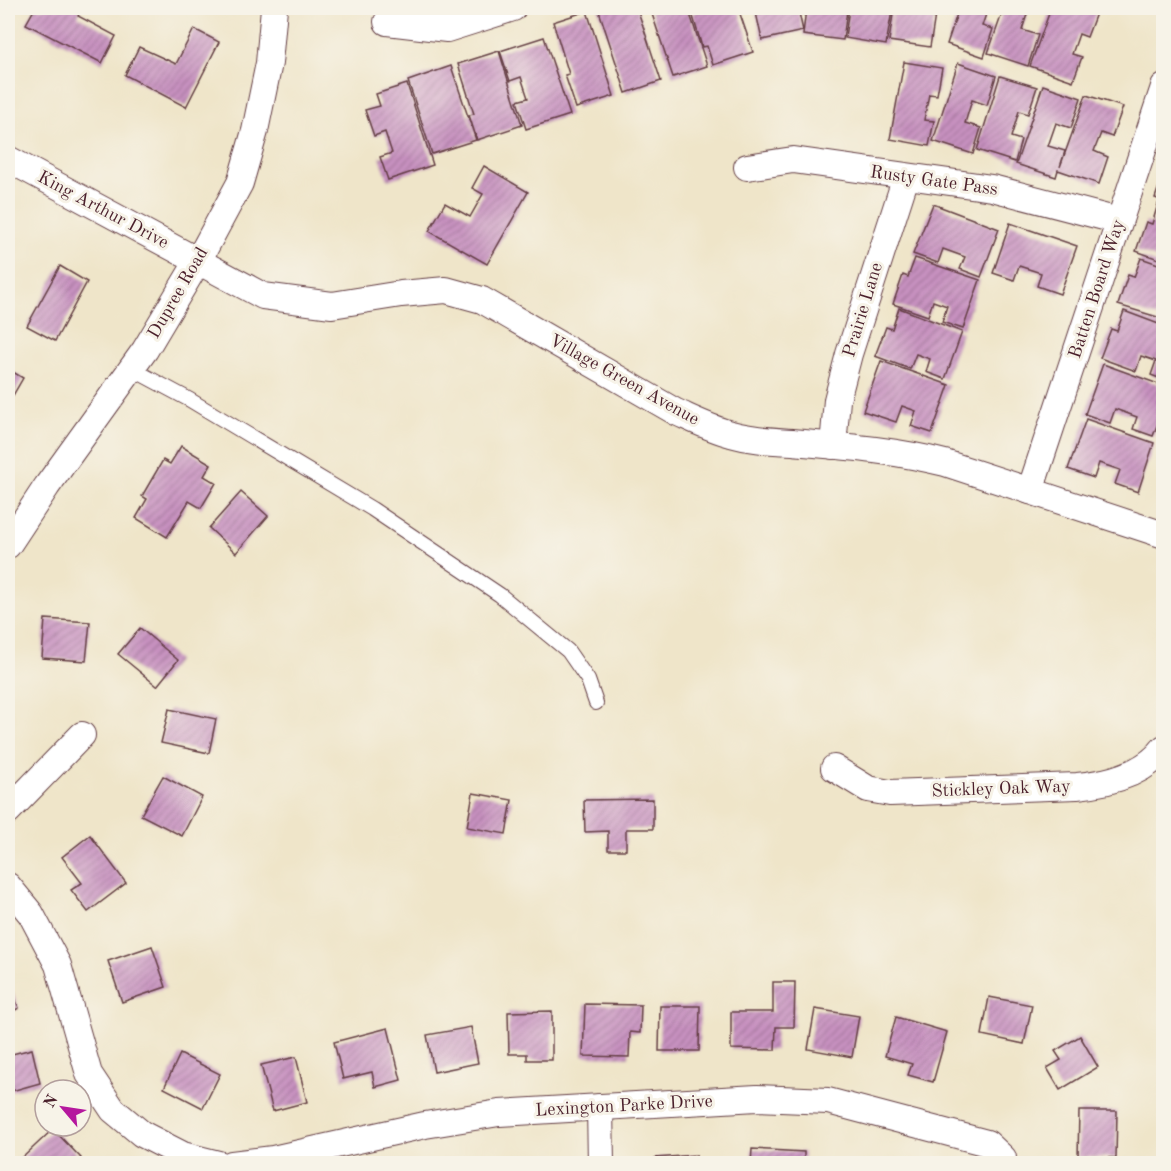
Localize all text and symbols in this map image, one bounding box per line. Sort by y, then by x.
street label: Rusty Gate Pass [869,163,999,199]
street label: King Arthur Drive [35,168,171,252]
street label: Batten Board Way [1066,217,1128,361]
street label: Dupree Road [145,244,211,342]
street label: Prairie Lane [840,261,886,359]
street label: Village Green Avenue [546,331,702,429]
street label: Stickley Oak Way [931,778,1071,800]
north arrow [33,1078,93,1138]
text: N [42,1092,62,1111]
street label: Lexington Parke Drive [535,1092,713,1120]

